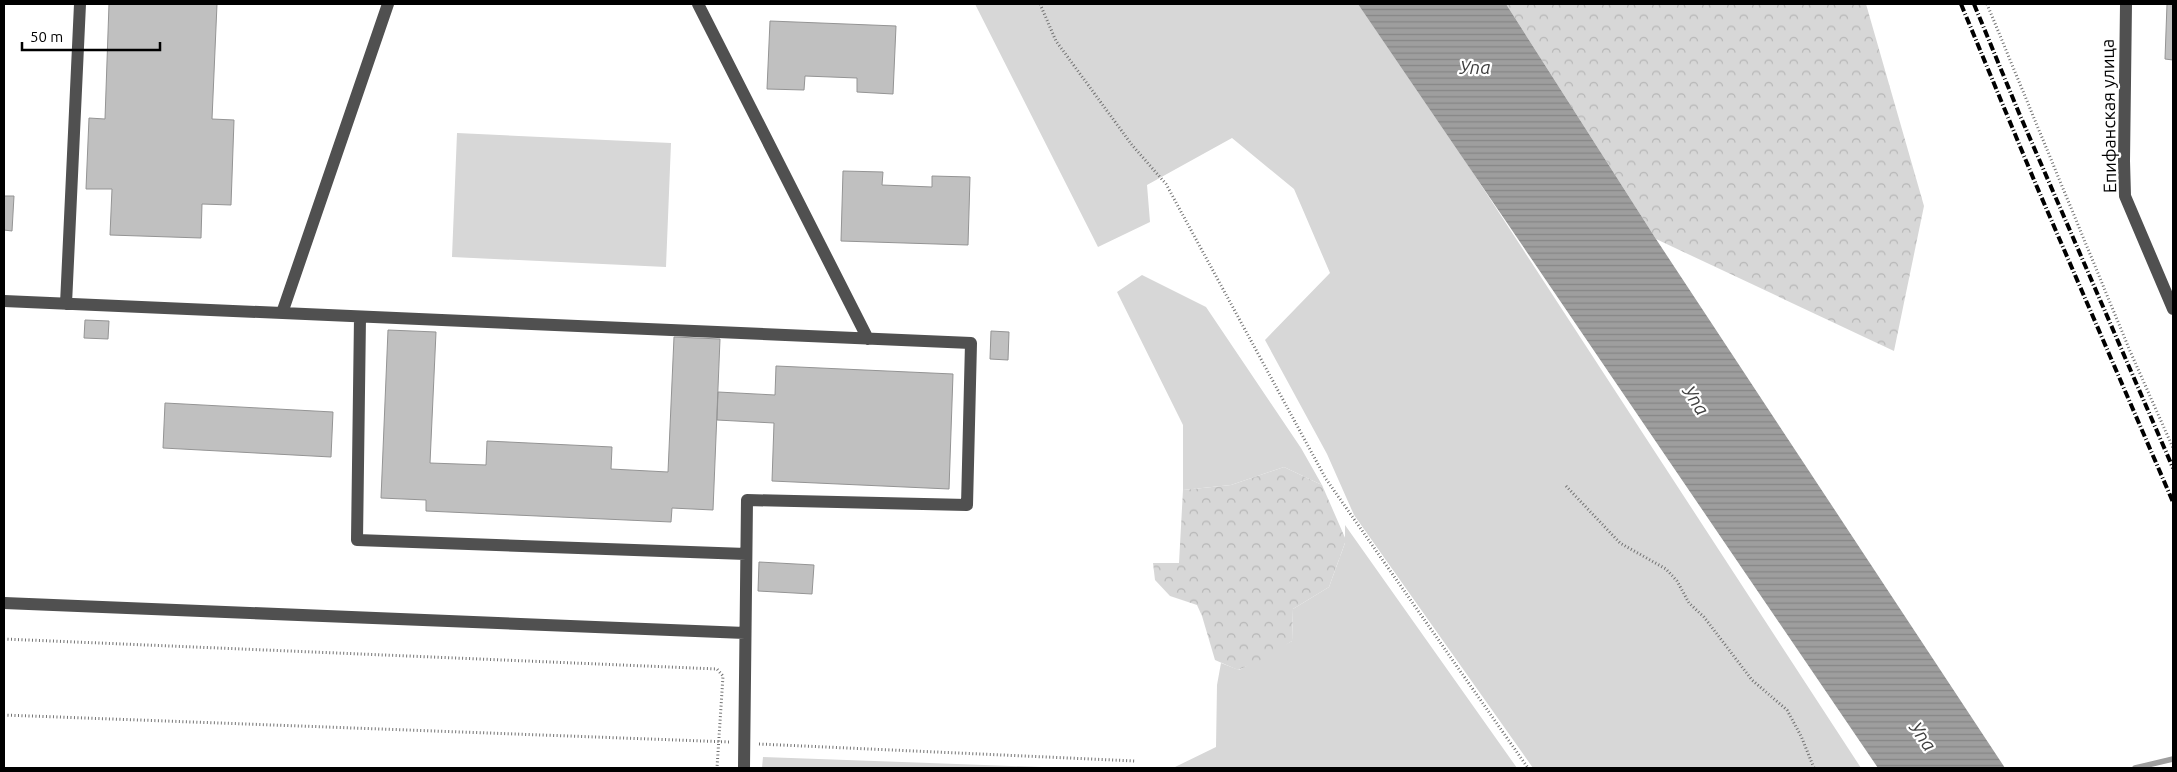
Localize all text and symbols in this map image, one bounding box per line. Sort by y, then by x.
scale bar [22,20,160,52]
text: 50 m [30,28,63,45]
street label: Епифанская улица [2097,39,2119,193]
water label: Упа [1459,56,1490,78]
water label: Упа [1678,380,1714,419]
water label: Упа [1905,716,1941,755]

